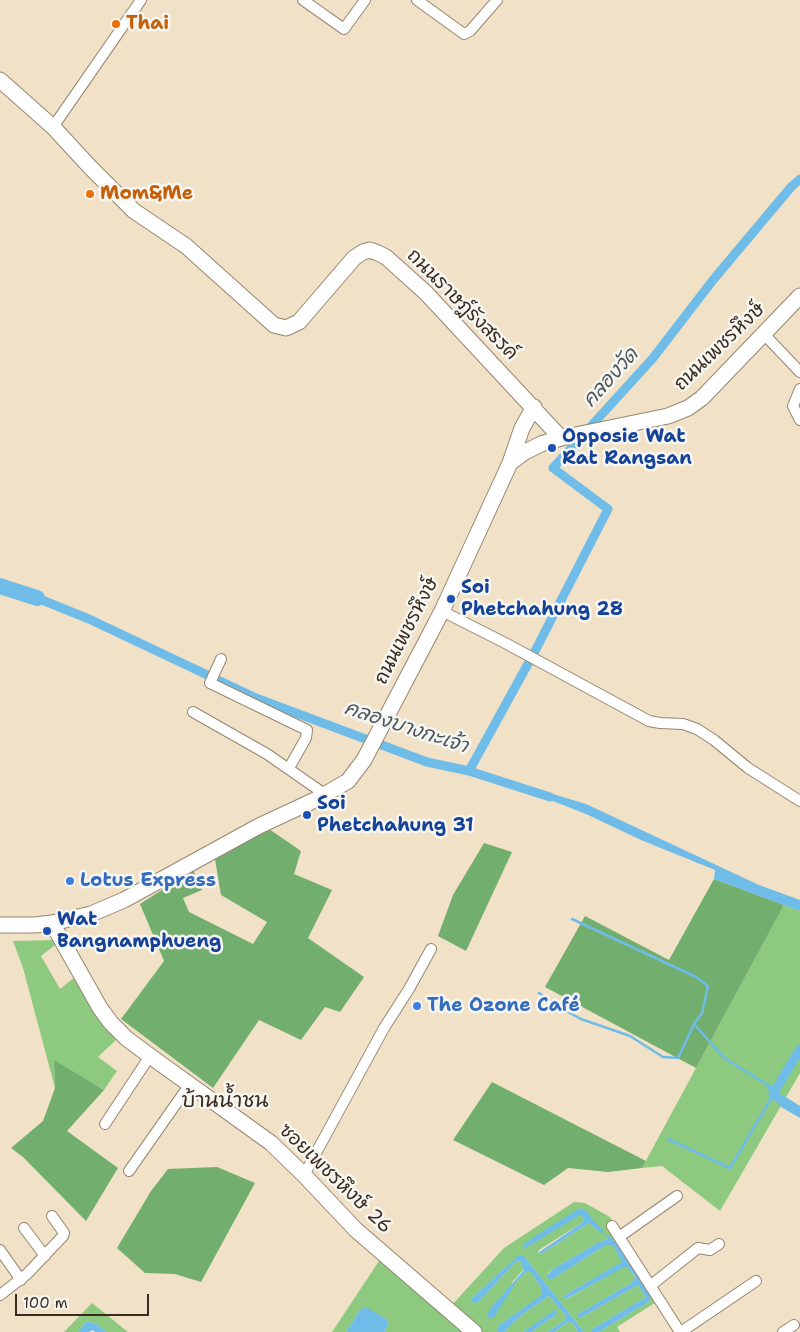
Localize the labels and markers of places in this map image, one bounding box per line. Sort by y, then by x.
place label: Thai [126,13,169,35]
marker: Thai [110,18,122,30]
place label: Mom&Me [100,183,193,205]
marker: Mom&Me [84,188,96,200]
place label: Opposie Wat Rat Rangsan [562,426,692,470]
marker: Opposie Wat Rat Rangsan [546,442,558,454]
place label: Soi Phetchahung 28 [461,577,623,621]
marker: Soi Phetchahung 28 [445,593,457,605]
place label: Soi Phetchahung 31 [317,793,474,837]
marker: Soi Phetchahung 31 [301,809,313,821]
place label: Lotus Express [80,870,216,892]
marker: Lotus Express [64,875,76,887]
place label: Wat Bangnamphueng [57,909,221,953]
marker: Wat Bangnamphueng [41,925,53,937]
place label: The Ozone Café [427,995,580,1017]
marker: The Ozone Café [411,1000,423,1012]

